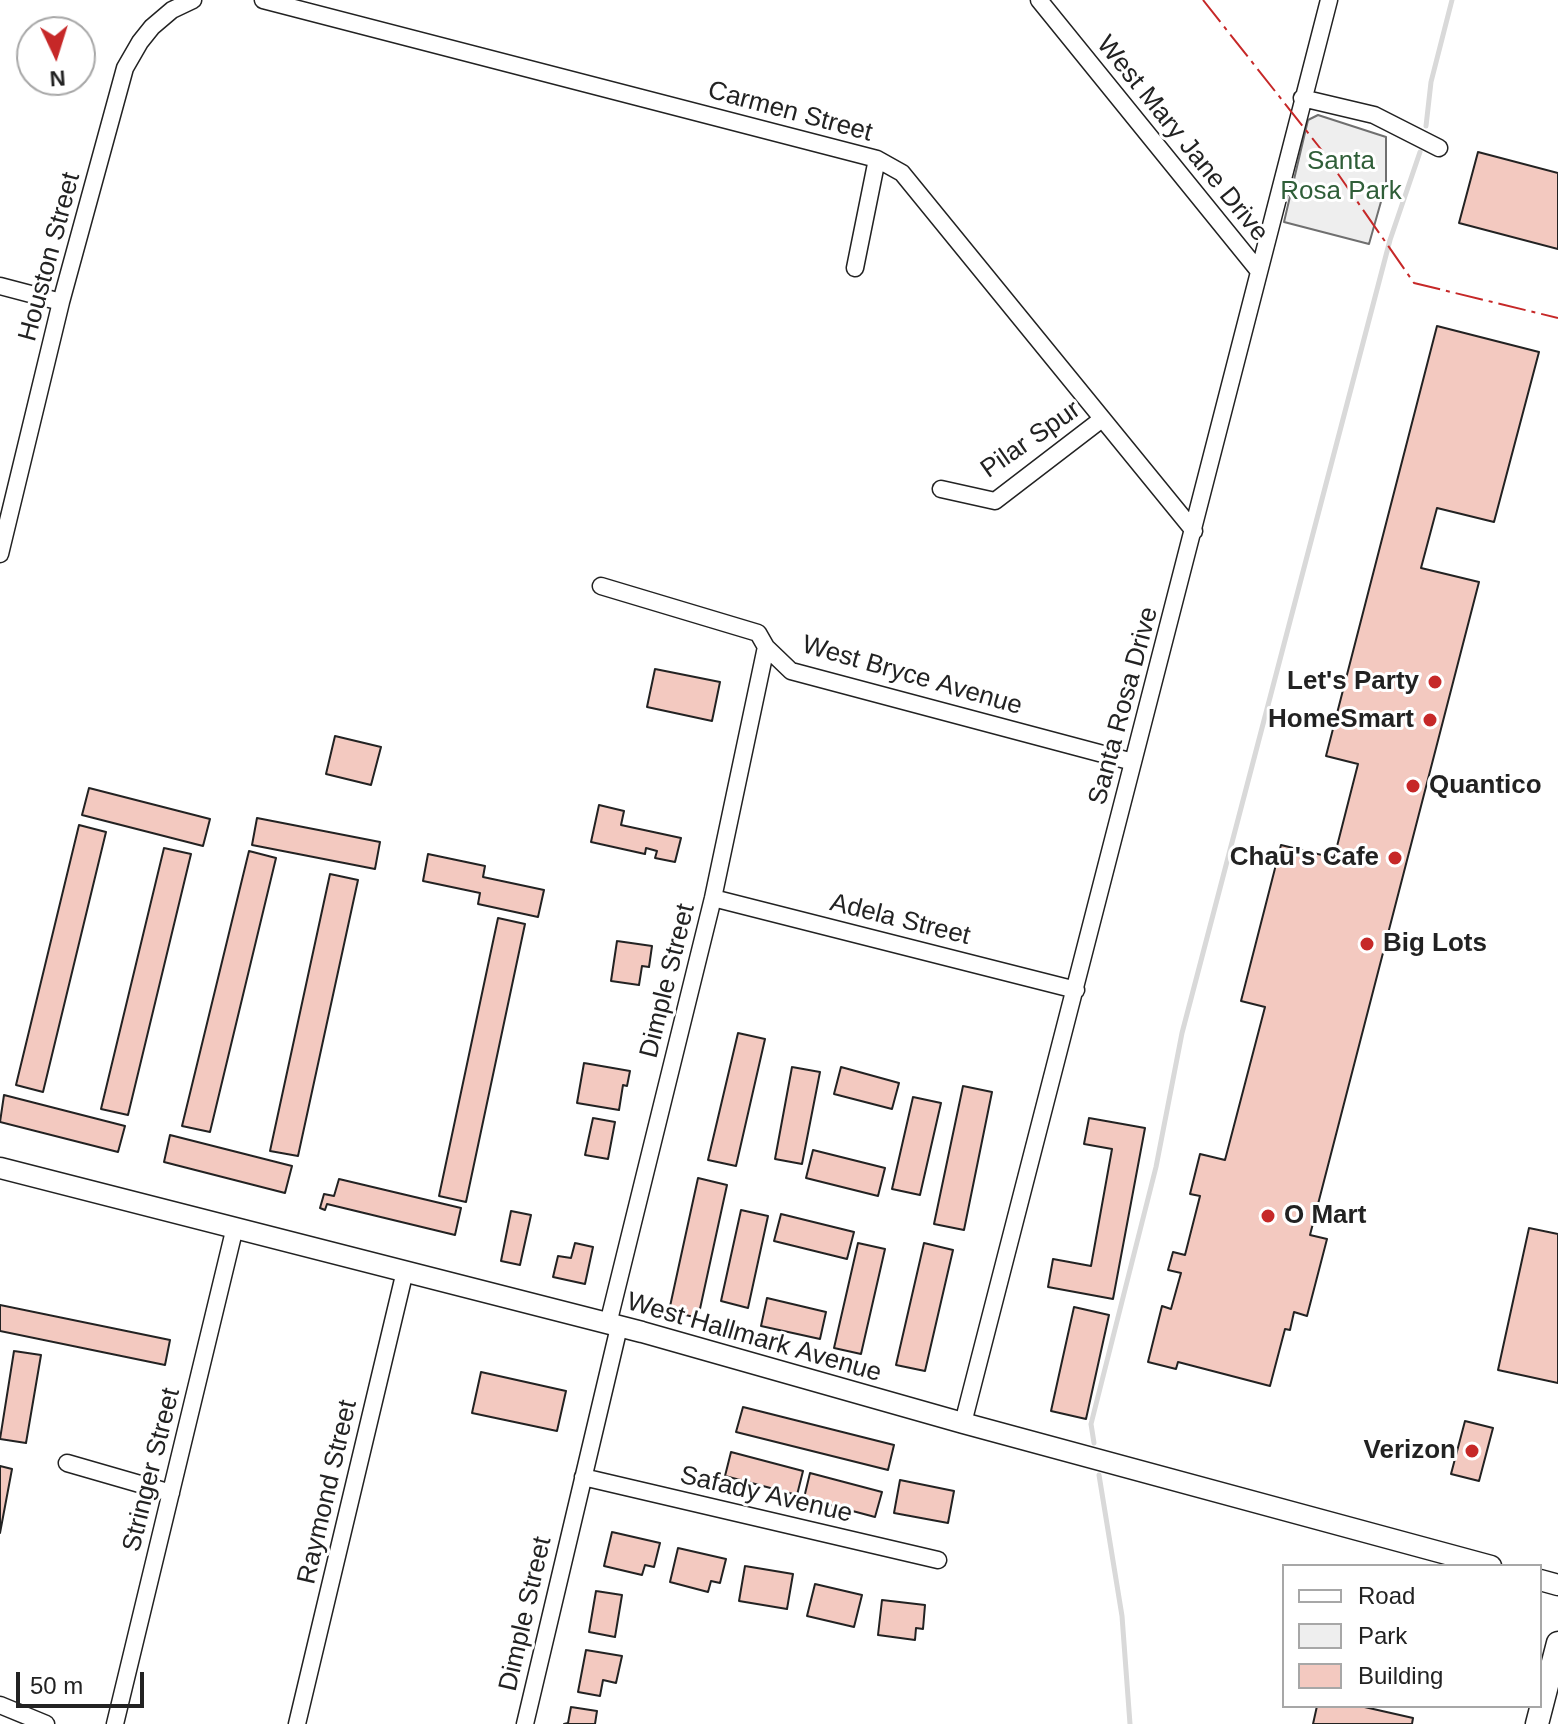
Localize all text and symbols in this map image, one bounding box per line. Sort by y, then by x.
north arrow [16,16,96,96]
street label: West Mary Jane Drive [1090,30,1274,248]
text: N [49,65,66,91]
street label: Carmen Street [704,75,876,149]
park label: Santa Rosa Park [1280,146,1402,208]
street label: Houston Street [12,169,88,345]
street label: Pilar Spur [975,394,1087,486]
street label: Santa Rosa Drive [1083,604,1165,808]
street label: West Bryce Avenue [798,630,1026,722]
place label: Let's Party [1287,666,1419,698]
marker: Let's Party [1426,673,1444,691]
place label: HomeSmart [1268,704,1414,736]
marker: HomeSmart [1421,711,1439,729]
place label: Quantico [1429,770,1542,802]
marker: Quantico [1404,777,1422,795]
place label: Chau's Cafe [1230,842,1379,874]
marker: Chau's Cafe [1386,849,1404,867]
street label: Adela Street [827,888,973,952]
street label: Dimple Street [634,901,702,1061]
place label: Big Lots [1383,928,1487,960]
marker: Big Lots [1358,935,1376,953]
place label: O Mart [1284,1200,1366,1232]
marker: O Mart [1259,1207,1277,1225]
street label: West Hallmark Avenue [623,1287,885,1389]
street label: Stringer Street [117,1385,187,1555]
street label: Raymond Street [292,1397,364,1587]
place label: Verizon [1364,1435,1456,1467]
marker: Verizon [1463,1442,1481,1460]
street label: Safady Avenue [677,1460,855,1530]
street label: Dimple Street [493,1534,559,1694]
legend [1282,1564,1542,1708]
text: Road [1358,1582,1415,1609]
text: Park [1358,1622,1407,1649]
scale bar [20,1656,148,1706]
text: Building [1358,1662,1443,1689]
text: 50 m [30,1672,83,1699]

